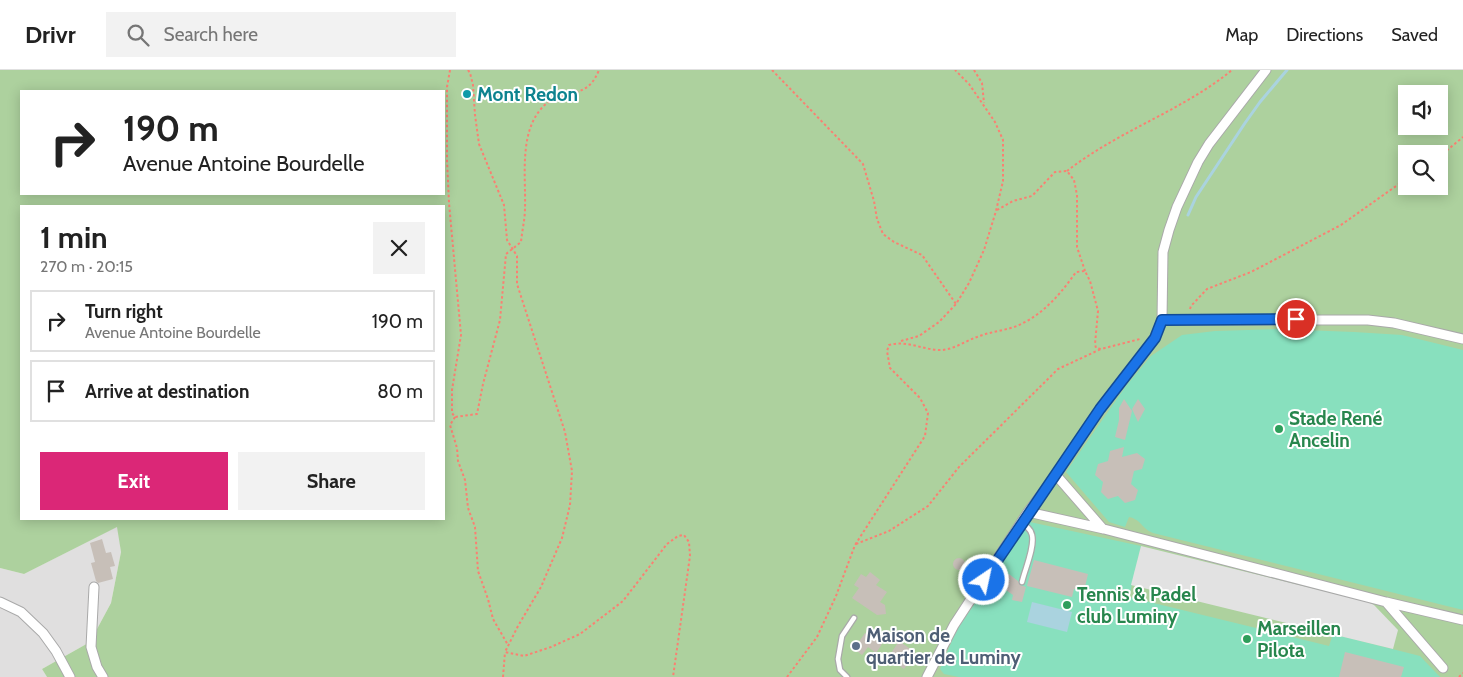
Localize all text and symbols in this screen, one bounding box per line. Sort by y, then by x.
search box [106,12,456,57]
text: Drivr [25,20,76,49]
icon: search [124,21,152,49]
text: Search here [164,23,258,46]
text: Map [1225,24,1258,46]
text: Directions [1286,24,1363,46]
text: Saved [1391,24,1438,46]
place label: Mont Redon [477,83,578,106]
map controls [1398,85,1448,195]
button: sound [1398,85,1448,135]
marker: Mont Redon [461,88,473,100]
text: 190 m [123,107,219,150]
icon: right [40,110,105,175]
button: search [1398,145,1448,195]
text: Avenue Antoine Bourdelle [123,150,364,177]
text: 1 min [40,219,108,256]
button: close [373,222,425,274]
text: 270 m · 20:15 [40,257,133,276]
pin [1275,298,1317,340]
text: Turn right [85,300,163,323]
icon: arrive [1282,305,1310,333]
icon: right [42,307,70,335]
text: 190 m [372,310,423,333]
text: Avenue Antoine Bourdelle [85,323,261,342]
icon: arrive [42,377,70,405]
text: Arrive at destination [85,380,249,403]
text: 80 m [377,380,423,403]
place label: Stade René Ancelin [1289,407,1383,452]
marker: Stade René Ancelin [1273,423,1285,435]
button: Exit [40,452,228,510]
button: Share [238,452,425,510]
position arrow [957,553,1009,605]
place label: Tennis & Padel club Luminy [1077,583,1196,628]
marker: Tennis & Padel club Luminy [1061,599,1073,611]
place label: Marseillen Pilota [1257,617,1341,662]
place label: Maison de quartier de Luminy [866,624,1022,669]
marker: Marseillen Pilota [1241,633,1253,645]
marker: Maison de quartier de Luminy [850,640,862,652]

